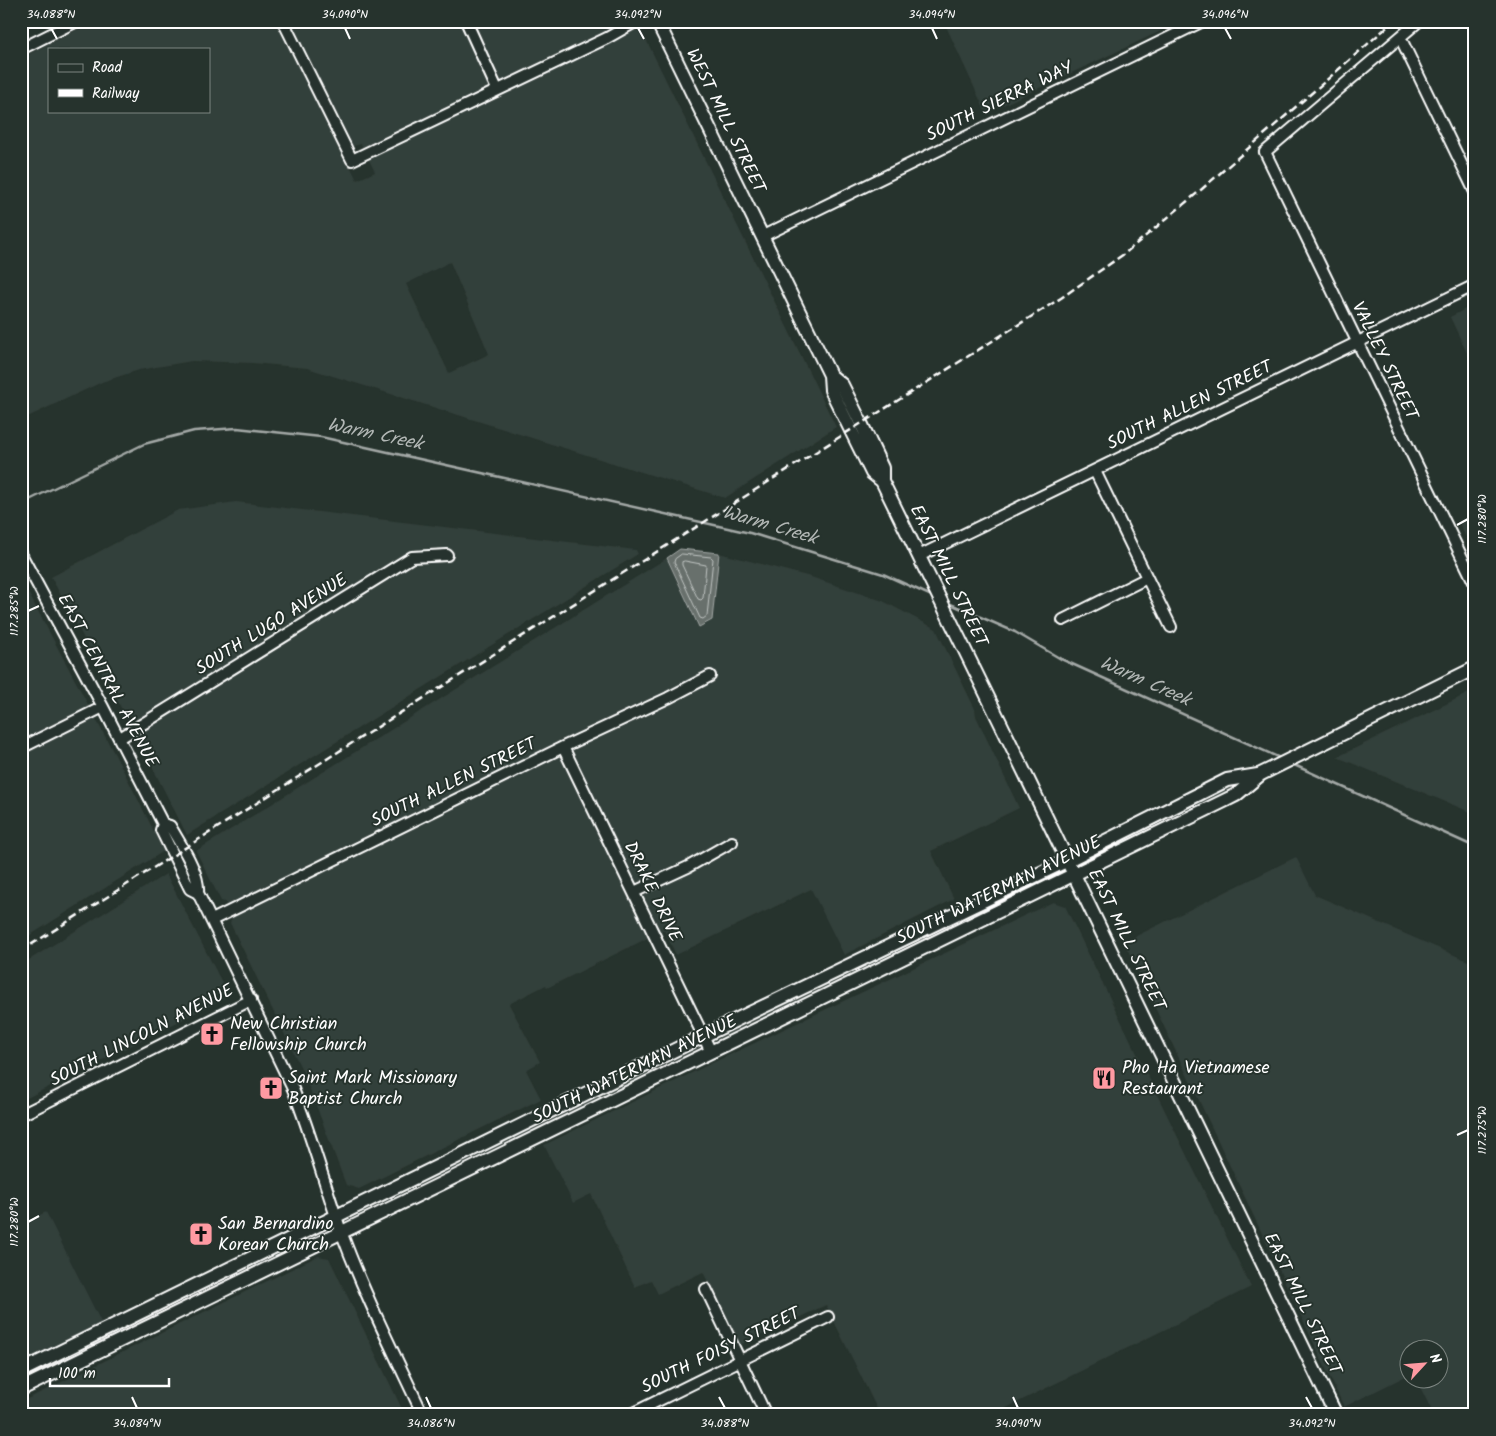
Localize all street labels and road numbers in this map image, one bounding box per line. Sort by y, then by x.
street label: WEST MILL STREET [677,44,773,200]
street label: SOUTH SIERRA WAY [922,54,1079,150]
street label: VALLEY STREET [1343,297,1426,426]
street label: SOUTH ALLEN STREET [1102,353,1279,459]
street label: EAST MILL STREET [901,500,996,653]
street label: SOUTH LUGO AVENUE [190,566,354,684]
street label: EAST CENTRAL AVENUE [49,589,166,774]
street label: SOUTH ALLEN STREET [366,730,543,836]
street label: SOUTH WATERMAN AVENUE [892,828,1107,953]
street label: DRAKE DRIVE [615,837,689,948]
street label: EAST MILL STREET [1079,864,1174,1017]
street label: SOUTH LINCOLN AVENUE [45,977,240,1095]
street label: SOUTH WATERMAN AVENUE [528,1007,743,1132]
street label: EAST MILL STREET [1255,1228,1350,1381]
street label: SOUTH FOISY STREET [637,1299,807,1402]

